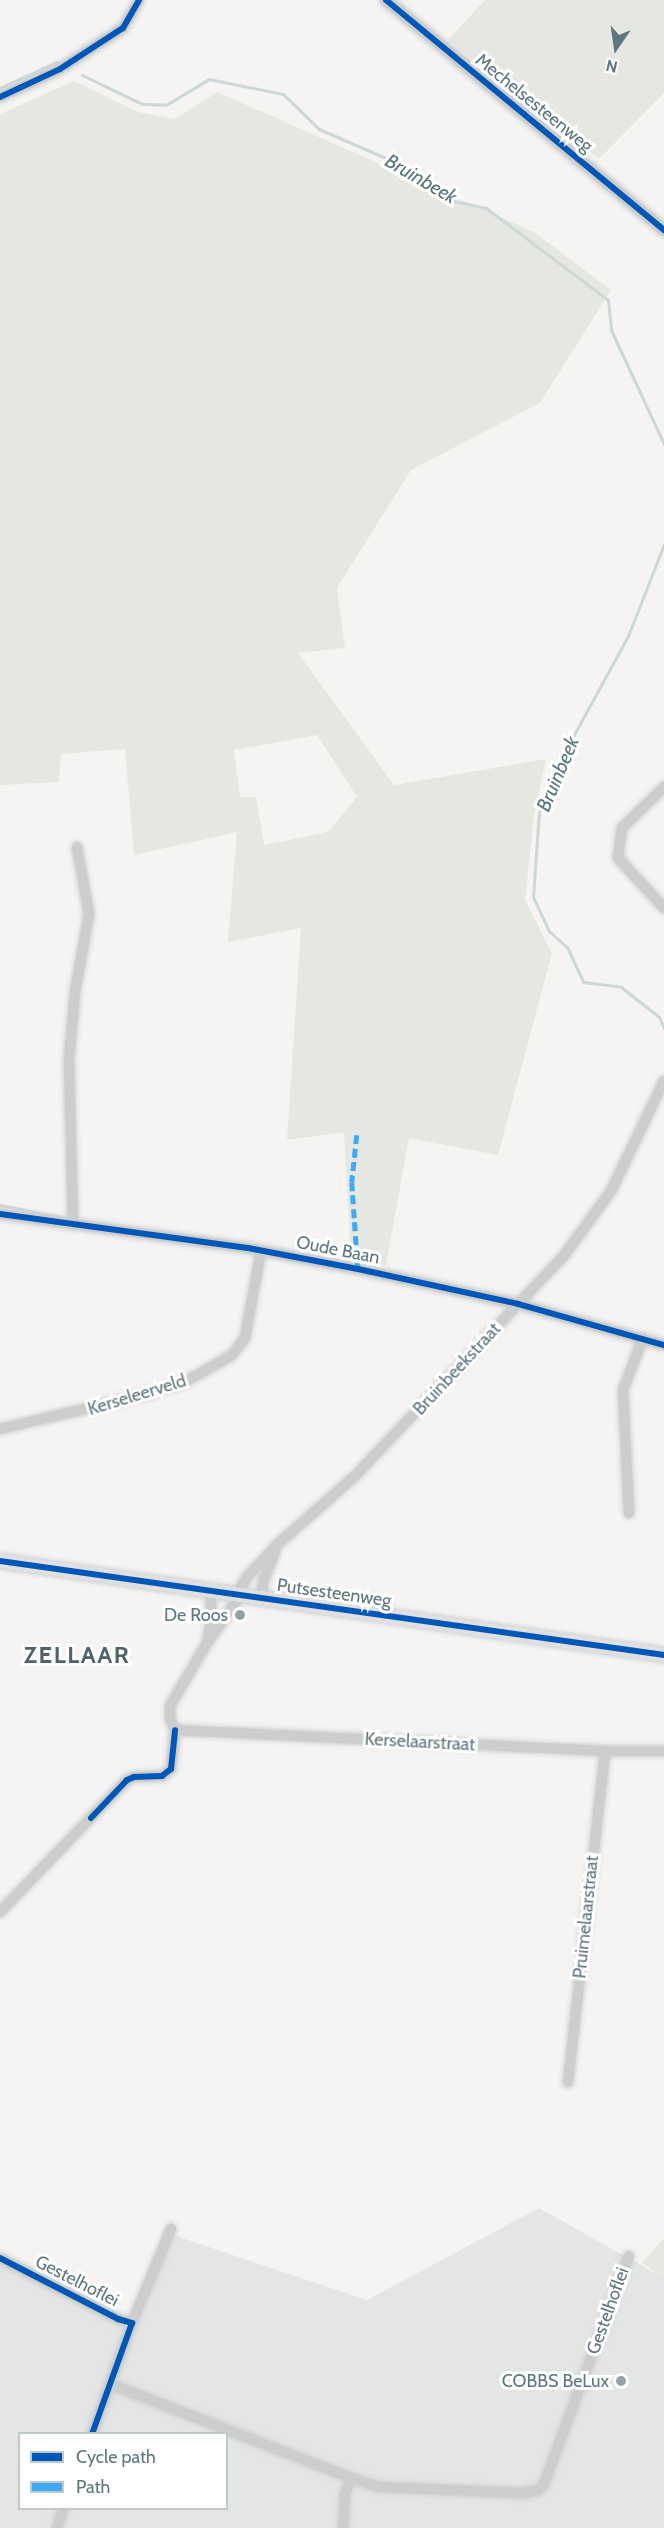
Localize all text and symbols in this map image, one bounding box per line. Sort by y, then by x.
north arrow [586,18,646,78]
street label: Mechelsesteenweg [471,49,597,157]
text: N [604,55,619,77]
water label: Bruinbeek [381,149,461,209]
water label: Bruinbeek [532,733,584,815]
street label: Oude Baan [294,1231,382,1269]
street label: Bruinbeekstraat [409,1318,505,1420]
street label: Kerseleerveld [85,1370,189,1420]
street label: Putsesteenweg [275,1574,393,1612]
place label: De Roos [164,1604,228,1626]
marker: De Roos [233,1608,247,1622]
district label: ZELLAAR [24,1641,130,1669]
street label: Kerselaarstraat [364,1728,476,1756]
street label: Pruimelaarstraat [569,1854,603,1980]
street label: Gestelhoflei [32,2251,122,2311]
street label: Gestelhoflei [582,2265,634,2357]
place label: COBBS BeLux [502,2370,609,2392]
marker: COBBS BeLux [614,2374,628,2388]
legend [18,2432,228,2510]
text: Cycle path [76,2446,156,2468]
text: Path [76,2476,110,2498]

